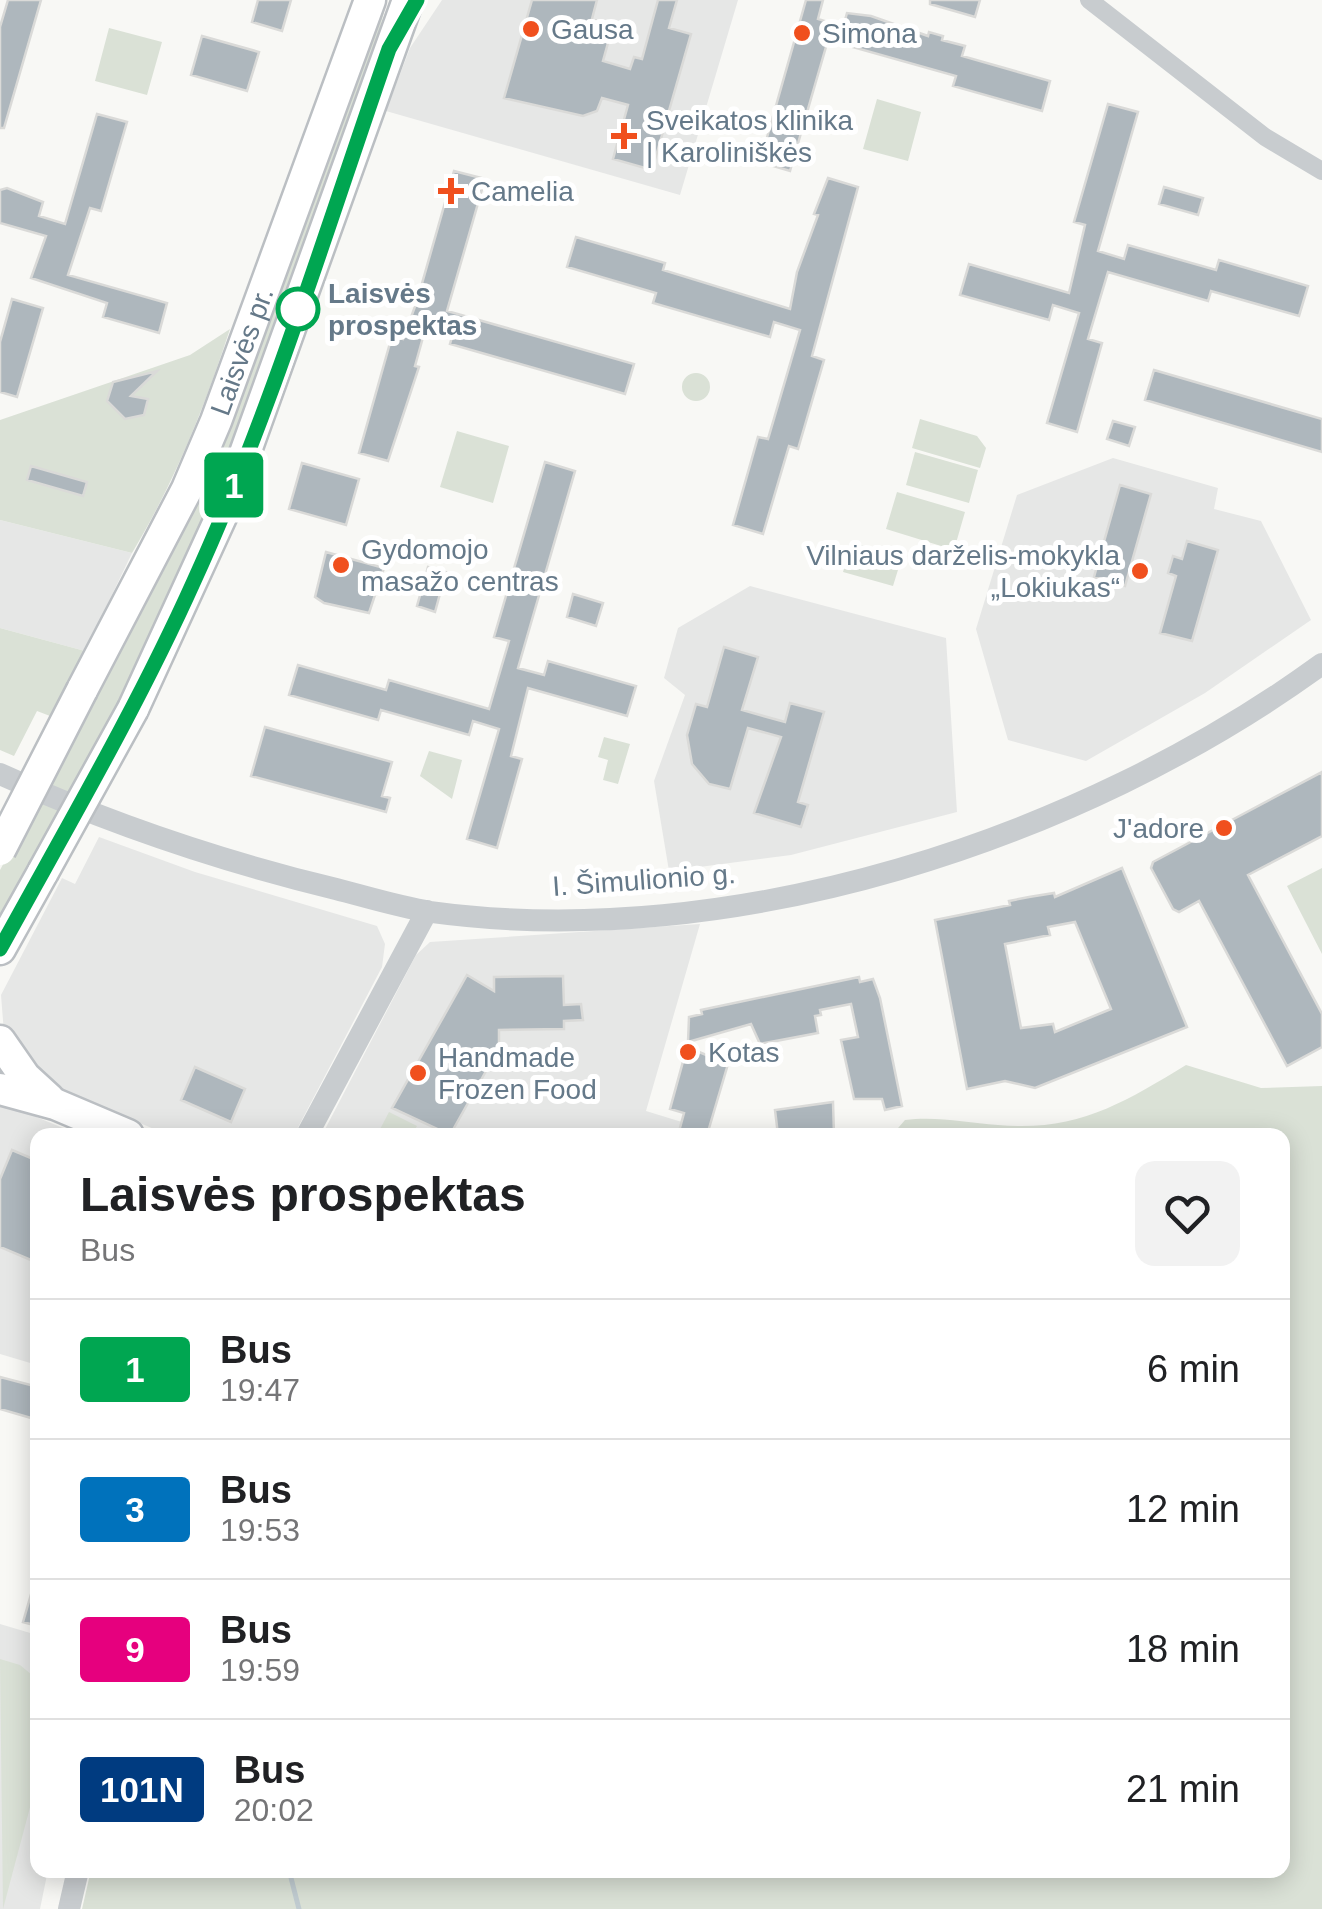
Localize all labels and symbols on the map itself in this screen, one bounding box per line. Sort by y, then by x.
place label: Gausa [551,14,634,45]
marker: Gausa [520,18,542,40]
place label: Simona [822,18,917,49]
marker: Simona [791,22,813,44]
place label: Sveikatos klinika | Karoliniškės [646,105,853,168]
marker: Sveikatos klinika | Karoliniškės [611,123,637,149]
place label: Camelia [471,176,574,207]
marker: Camelia [440,180,462,202]
place label: Laisvės prospektas [328,278,477,341]
street label: Laisvės pr. [204,283,279,419]
marker: Laisvės prospektas [277,288,319,330]
line badge: 1 [202,452,266,518]
place label: Gydomojo masažo centras [361,534,559,597]
place label: Vilniaus darželis-mokykla „Lokiukas“ [806,540,1120,603]
marker: Gydomojo masažo centras [330,554,352,576]
marker: Vilniaus darželis-mokykla „Lokiukas“ [1129,560,1151,582]
place label: J'adore [1113,813,1204,844]
marker: J'adore [1213,817,1235,839]
street label: I. Šimulionio g. [551,858,737,902]
place label: Kotas [708,1037,780,1068]
marker: Kotas [677,1041,699,1063]
place label: Handmade Frozen Food [438,1042,597,1105]
marker: Handmade Frozen Food [407,1062,429,1084]

